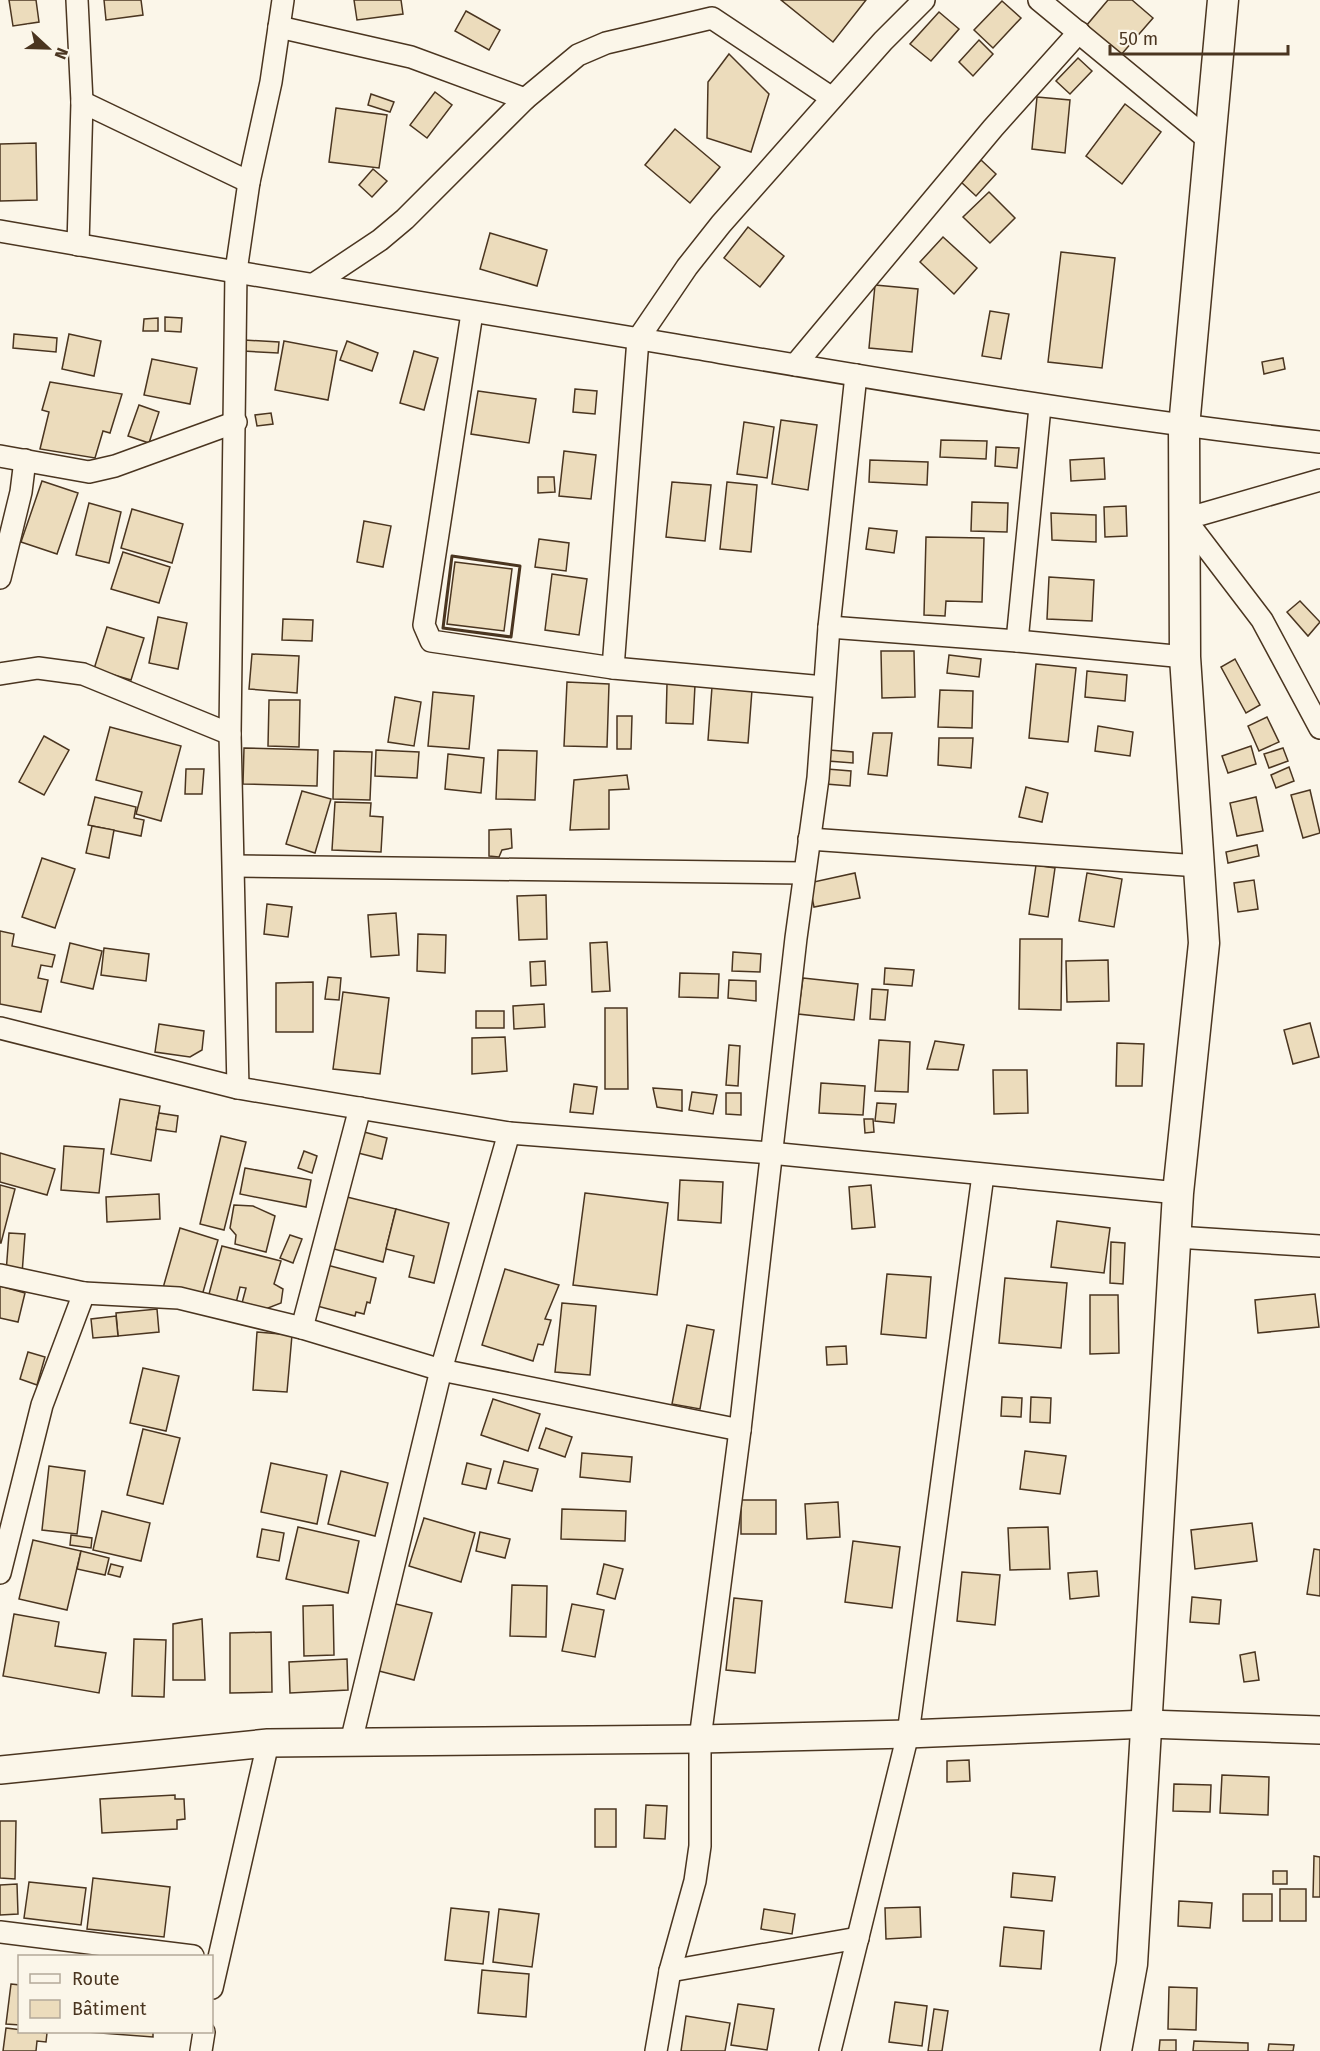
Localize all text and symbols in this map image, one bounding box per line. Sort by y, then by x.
north arrow [18,18,78,78]
scale bar [1110,18,1288,56]
text: 50 m [1119,28,1158,50]
text: N [51,45,72,62]
legend [18,1955,213,2033]
text: Route [72,1968,120,1990]
text: Bâtiment [72,1998,147,2020]

